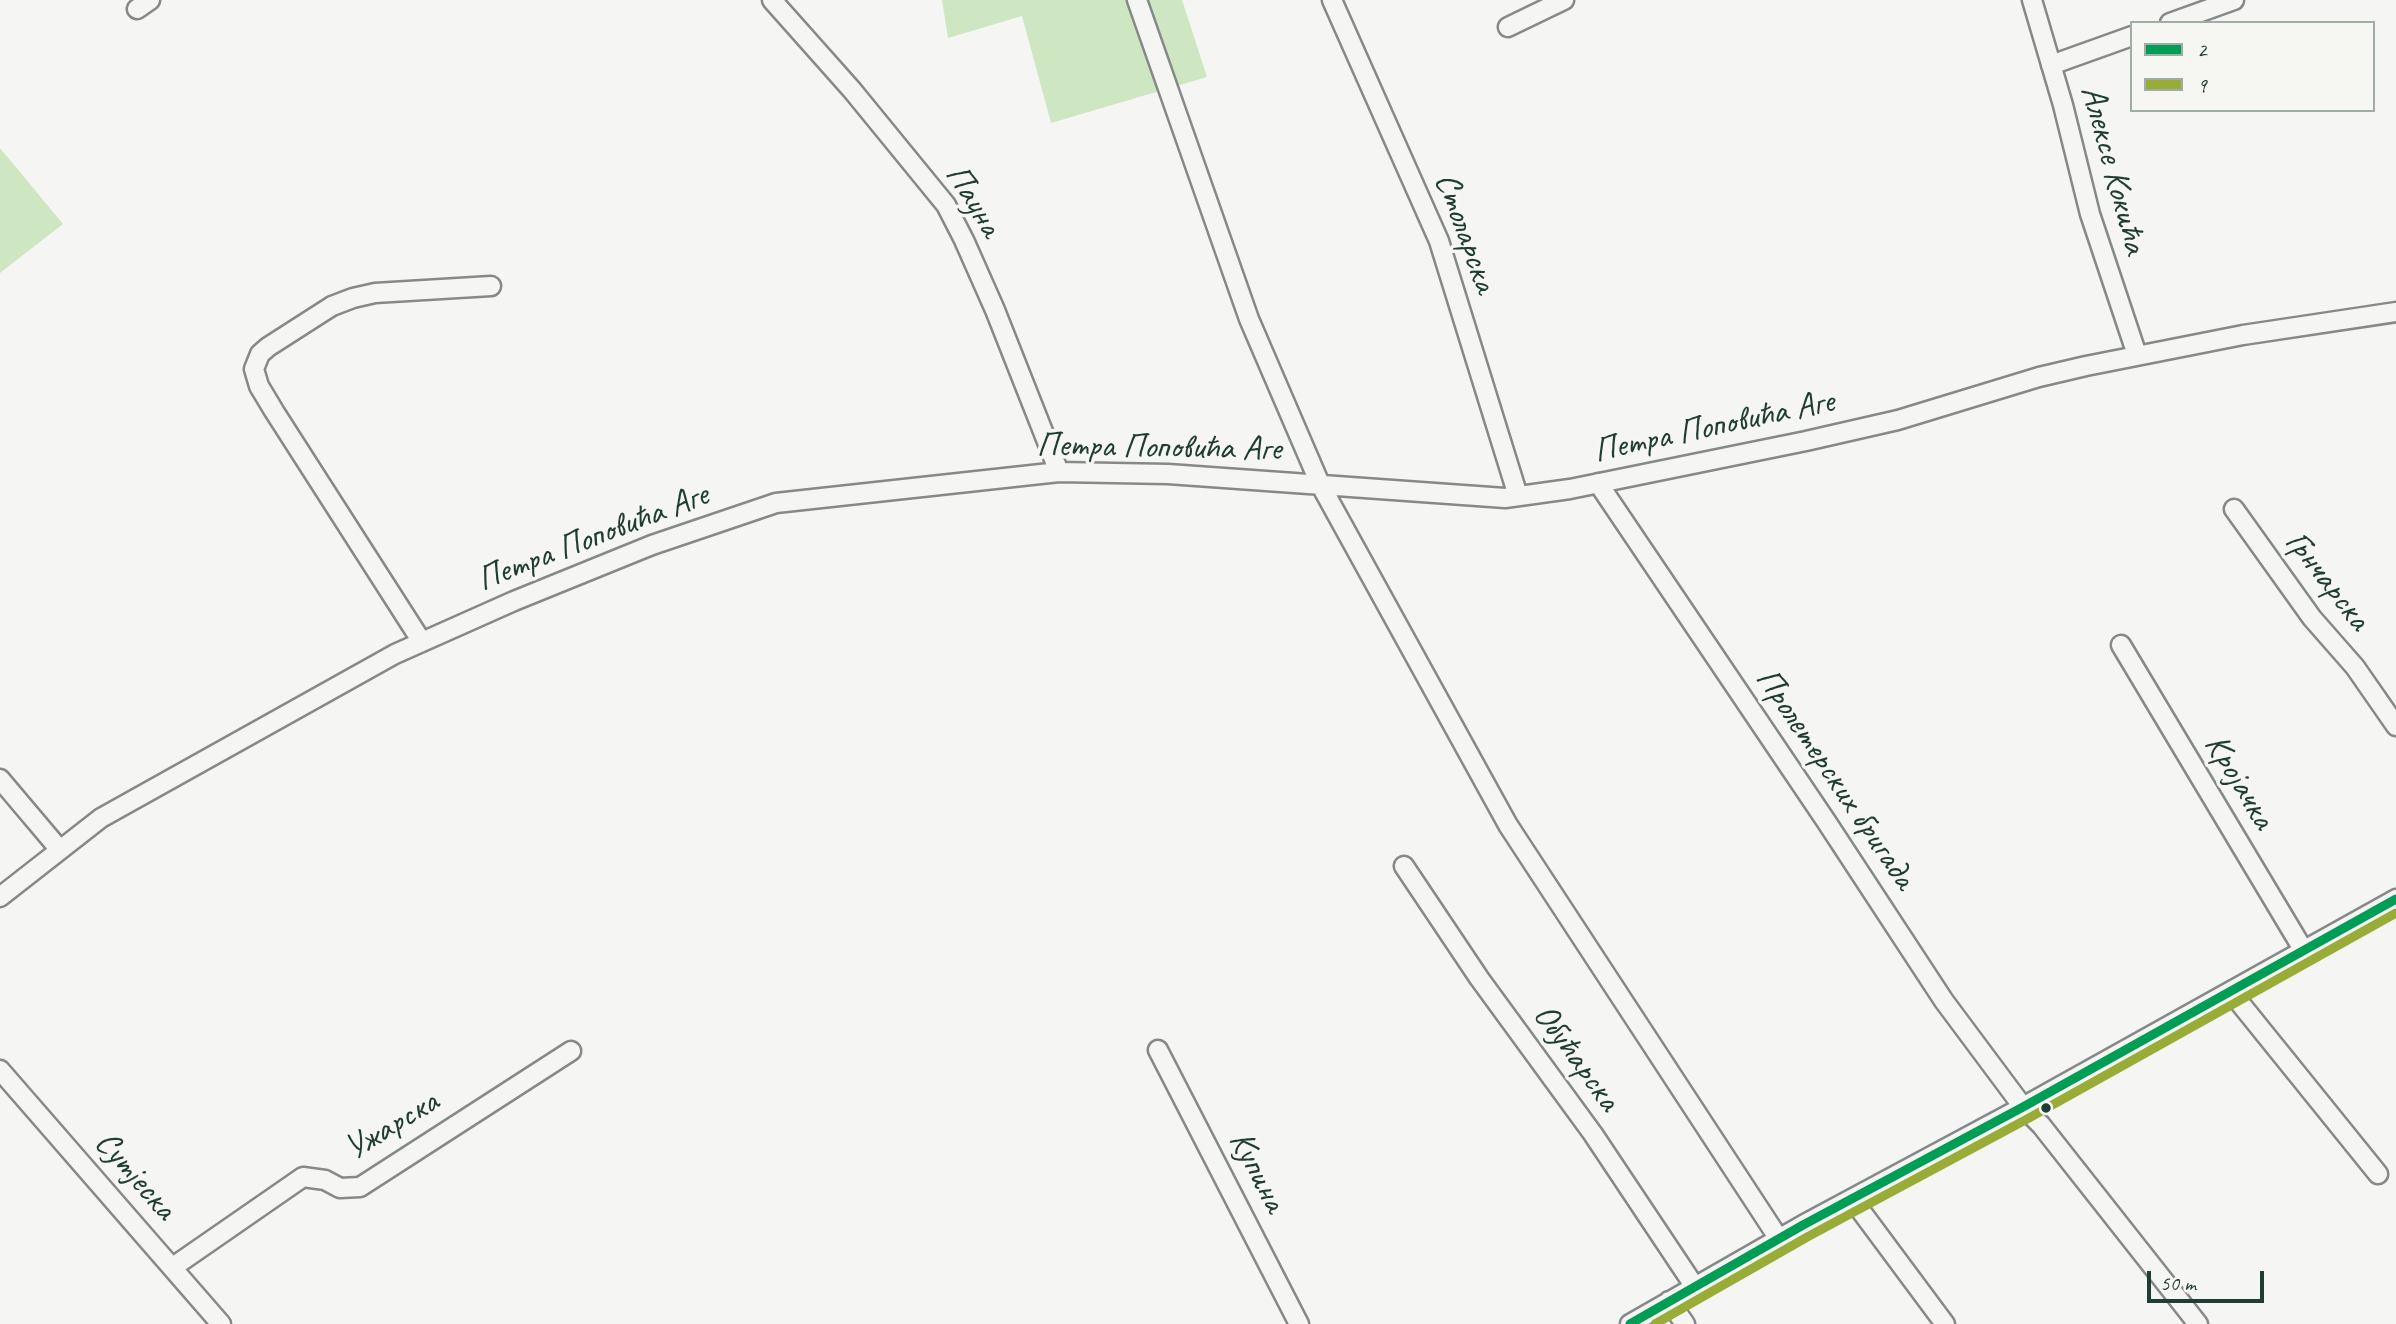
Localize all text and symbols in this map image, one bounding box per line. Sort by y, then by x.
legend [2130,21,2375,112]
text: 2 [2197,37,2206,63]
text: 9 [2197,72,2206,98]
street label: Алексе Кокића [2070,81,2156,259]
street label: Пауна [935,157,1011,245]
street label: Столарска [1424,167,1506,299]
street label: Петра Поповића Аге [1590,381,1838,473]
street label: Петра Поповића Аге [1036,425,1282,471]
street label: Петра Поповића Аге [471,475,715,601]
street label: Грнчарска [2275,523,2379,639]
street label: Пролетерских бригада [1746,660,1924,898]
street label: Кројачка [2194,727,2284,837]
street label: Обућарска [1523,996,1629,1120]
street label: Ужарска [337,1082,447,1170]
unlabelled marker [2039,1101,2053,1115]
street label: Сутјеска [85,1123,185,1229]
street label: Купина [1219,1125,1295,1219]
scale bar [2151,1258,2268,1302]
text: 50 m [2160,1270,2196,1296]

